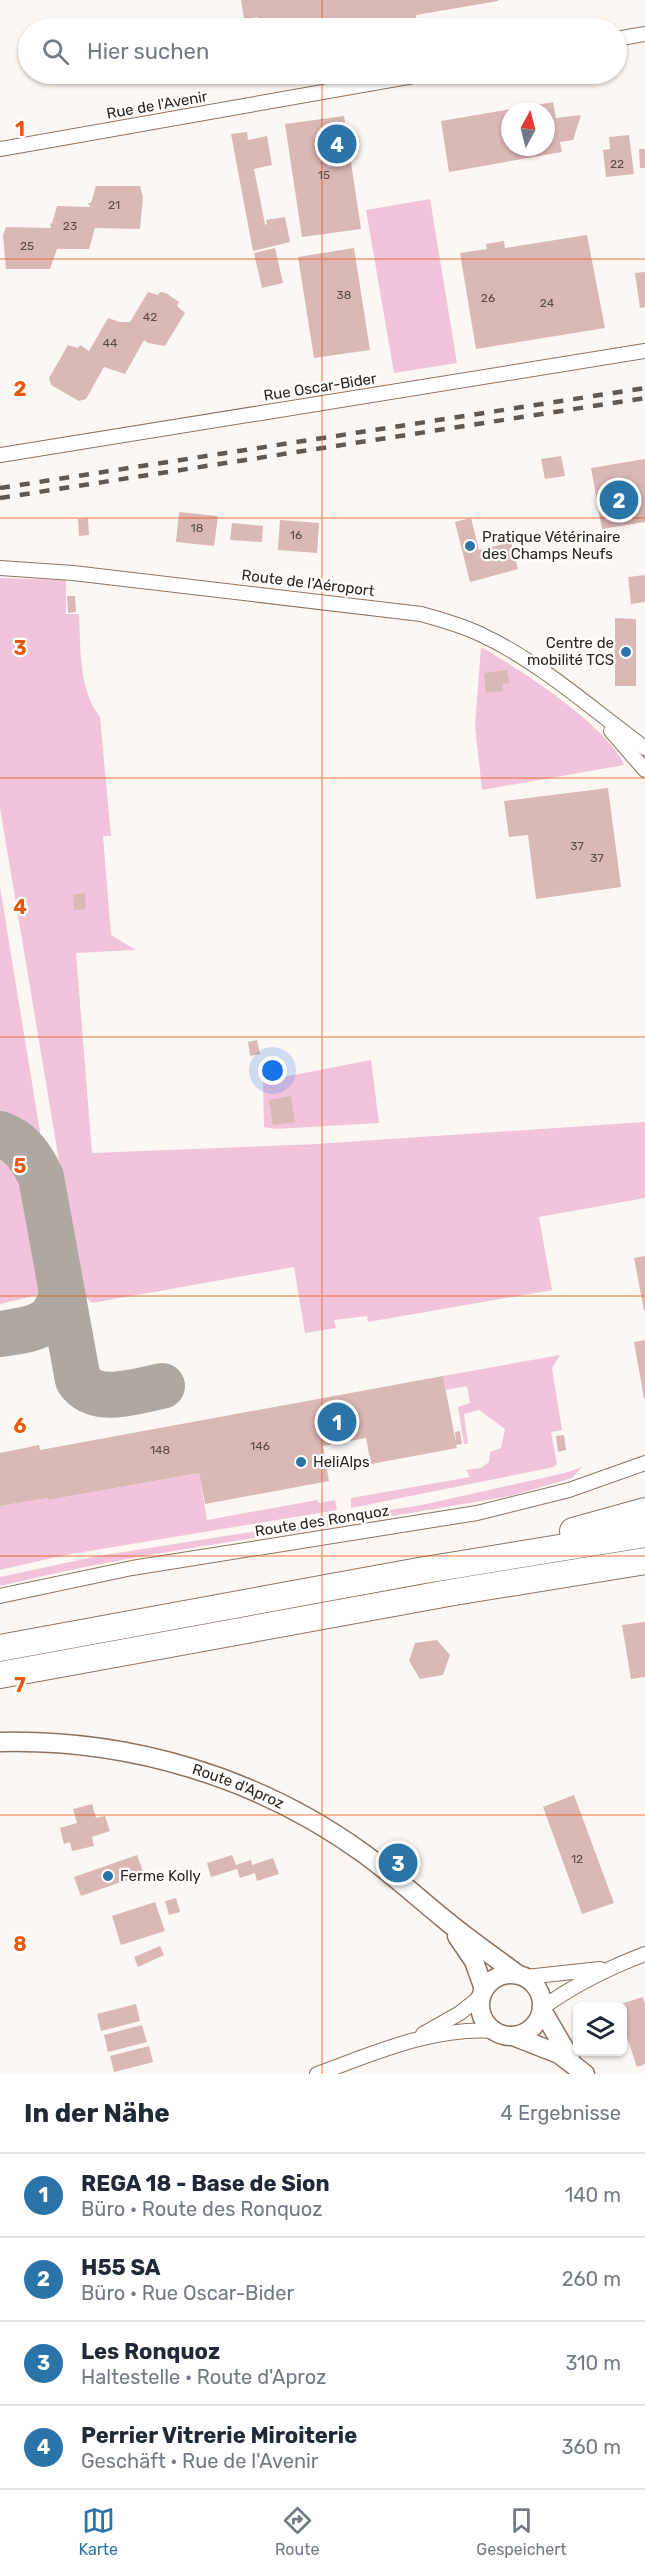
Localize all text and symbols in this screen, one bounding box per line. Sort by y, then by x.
search box [18,18,627,84]
icon: search [39,35,72,68]
text: Hier suchen [87,38,209,65]
street label: Rue de l'Avenir [105,87,209,123]
north arrow [501,102,555,156]
text: 1 [15,117,25,141]
pin: 4 [318,122,356,166]
house number: 22 [610,157,624,171]
house number: 15 [318,168,330,182]
house number: 21 [108,198,120,212]
house number: 23 [63,219,77,233]
house number: 25 [20,239,34,253]
house number: 38 [337,288,351,302]
house number: 26 [481,291,495,305]
house number: 24 [540,296,555,310]
house number: 42 [143,310,157,324]
house number: 44 [103,336,118,350]
street label: Rue Oscar-Bider [262,369,378,405]
text: 2 [14,377,27,401]
pin: 2 [600,478,638,522]
house number: 18 [191,521,203,535]
house number: 16 [290,528,302,542]
place label: Pratique Vétérinaire des Champs Neufs [482,528,621,563]
marker: Pratique Vétérinaire des Champs Neufs [463,539,477,553]
street label: Route de l'Aéroport [240,566,376,600]
place label: Centre de mobilité TCS [527,634,614,669]
text: 3 [13,636,27,660]
marker: Centre de mobilité TCS [619,645,633,659]
house number: 37 [570,839,584,853]
house number: 37 [590,851,604,865]
text: 4 [13,895,27,919]
your location [258,1056,287,1085]
text: 5 [14,1154,27,1178]
pin: 1 [318,1400,356,1444]
text: 6 [13,1414,27,1438]
house number: 146 [250,1439,270,1453]
house number: 148 [150,1443,170,1457]
place label: HeliAlps [313,1453,370,1471]
marker: HeliAlps [294,1455,308,1469]
street label: Route des Ronquoz [254,1501,391,1540]
text: 7 [14,1673,26,1697]
street label: Route d'Aproz [190,1760,287,1813]
pin: 3 [378,1840,418,1886]
house number: 12 [571,1852,583,1866]
place label: Ferme Kolly [120,1867,201,1885]
marker: Ferme Kolly [101,1869,115,1883]
text: 8 [13,1932,27,1956]
map controls [573,2002,627,2056]
button: layers [573,2002,627,2056]
text: In der Nähe [24,2098,170,2129]
text: 4 Ergebnisse [501,2101,621,2125]
text: REGA 18 - Base de Sion [81,2170,330,2197]
text: 1 [39,2183,48,2207]
text: 140 m [565,2183,621,2207]
text: Büro · Route des Ronquoz [81,2197,322,2221]
text: H55 SA [81,2254,161,2281]
text: 2 [37,2267,50,2291]
text: 260 m [562,2267,621,2291]
text: Büro · Rue Oscar-Bider [81,2281,294,2305]
text: Les Ronquoz [81,2338,220,2365]
text: 3 [37,2351,50,2375]
text: 310 m [565,2351,621,2375]
text: Haltestelle · Route d'Aproz [81,2365,326,2389]
text: Perrier Vitrerie Miroiterie [81,2422,357,2449]
text: 4 [37,2435,50,2459]
text: 360 m [562,2435,621,2459]
text: Geschäft · Rue de l'Avenir [81,2449,318,2473]
tab: Karte [78,2504,118,2559]
tab: Route [275,2504,319,2559]
tab: Gespeichert [476,2504,567,2559]

